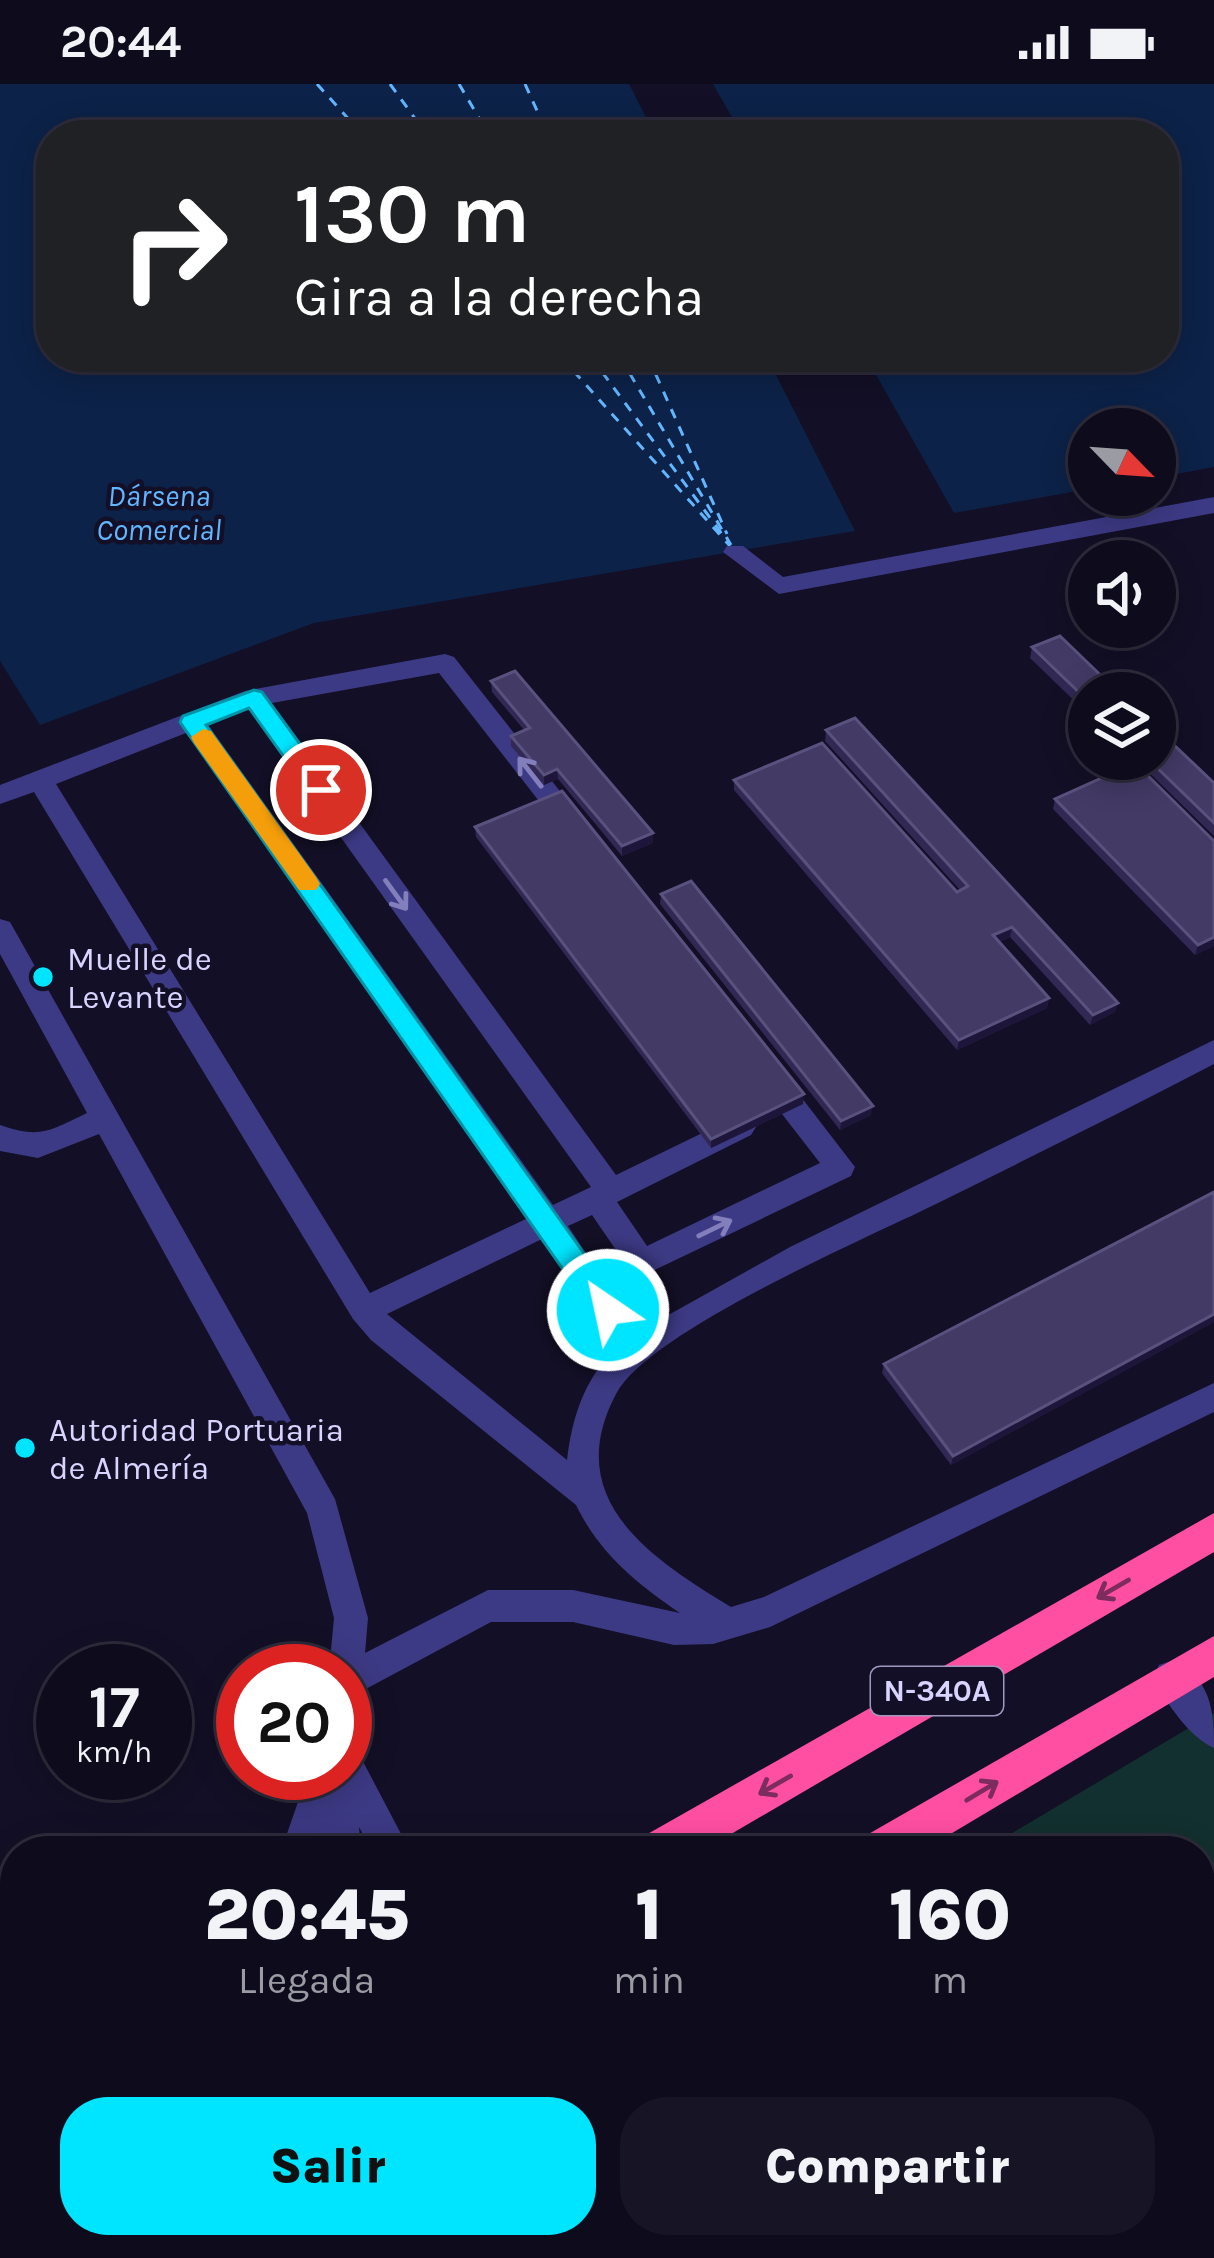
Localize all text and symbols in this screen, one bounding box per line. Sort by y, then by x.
text: 20:44 [60,16,181,68]
text: 130 m [294,165,530,263]
icon: right [96,168,252,324]
text: Gira a la derecha [294,265,704,329]
north arrow [1068,408,1176,516]
map controls [1068,408,1176,780]
water label: Dársena Comercial [96,478,222,548]
button: sound [1068,540,1176,648]
button: layers [1068,672,1176,780]
pin [270,739,372,841]
one-way arrow [517,756,544,788]
icon: arrive [288,757,354,823]
one-way arrow [383,878,408,911]
place label: Muelle de Levante [67,940,212,1016]
marker: Muelle de Levante [30,964,56,990]
one-way arrow [696,1216,732,1238]
position arrow [545,1247,671,1373]
place label: Autoridad Portuaria de Almería [49,1411,344,1487]
marker: Autoridad Portuaria de Almería [12,1435,38,1461]
one-way arrow [1096,1578,1131,1602]
speed limit sign: 20 [216,1644,372,1800]
road number: N-340A [871,1667,1003,1715]
text: 17 [88,1672,140,1742]
text: km/h [76,1734,152,1770]
one-way arrow [758,1773,793,1797]
one-way arrow [964,1779,998,1803]
text: 20:45 [204,1873,409,1957]
text: 1 [635,1873,663,1957]
text: 160 [889,1873,1011,1957]
text: Llegada [238,1957,375,2003]
text: min [613,1957,685,2003]
text: m [932,1957,968,2003]
button: Salir [60,2097,596,2235]
button: Compartir [620,2097,1155,2235]

